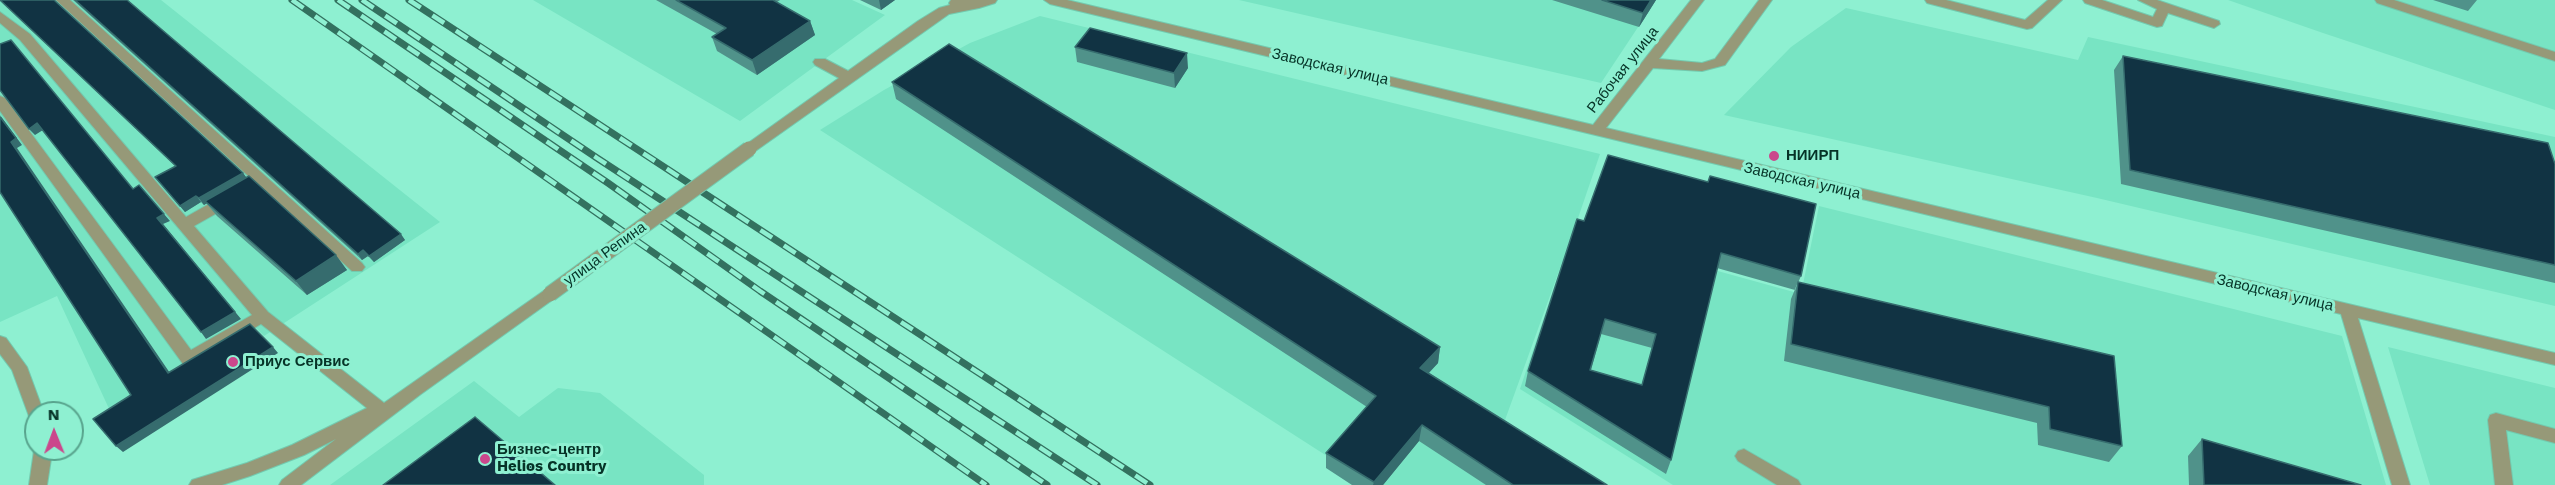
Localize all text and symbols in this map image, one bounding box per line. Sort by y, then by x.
street label: Рабочая улица [1584,23,1662,117]
street label: Заводская улица [1270,45,1390,89]
place label: НИИРП [1786,147,1839,165]
marker: НИИРП [1767,149,1781,163]
street label: Заводская улица [1742,159,1862,203]
street label: улица Репина [560,218,650,290]
street label: Заводская улица [2215,271,2335,315]
place label: Приус Сервис [245,353,350,371]
marker: Приус Сервис [226,355,240,369]
north arrow [24,401,84,461]
text: N [48,405,60,424]
place label: Бизнес-центр Helios Country [497,441,606,476]
marker: Бизнес-центр Helios Country [478,452,492,466]

